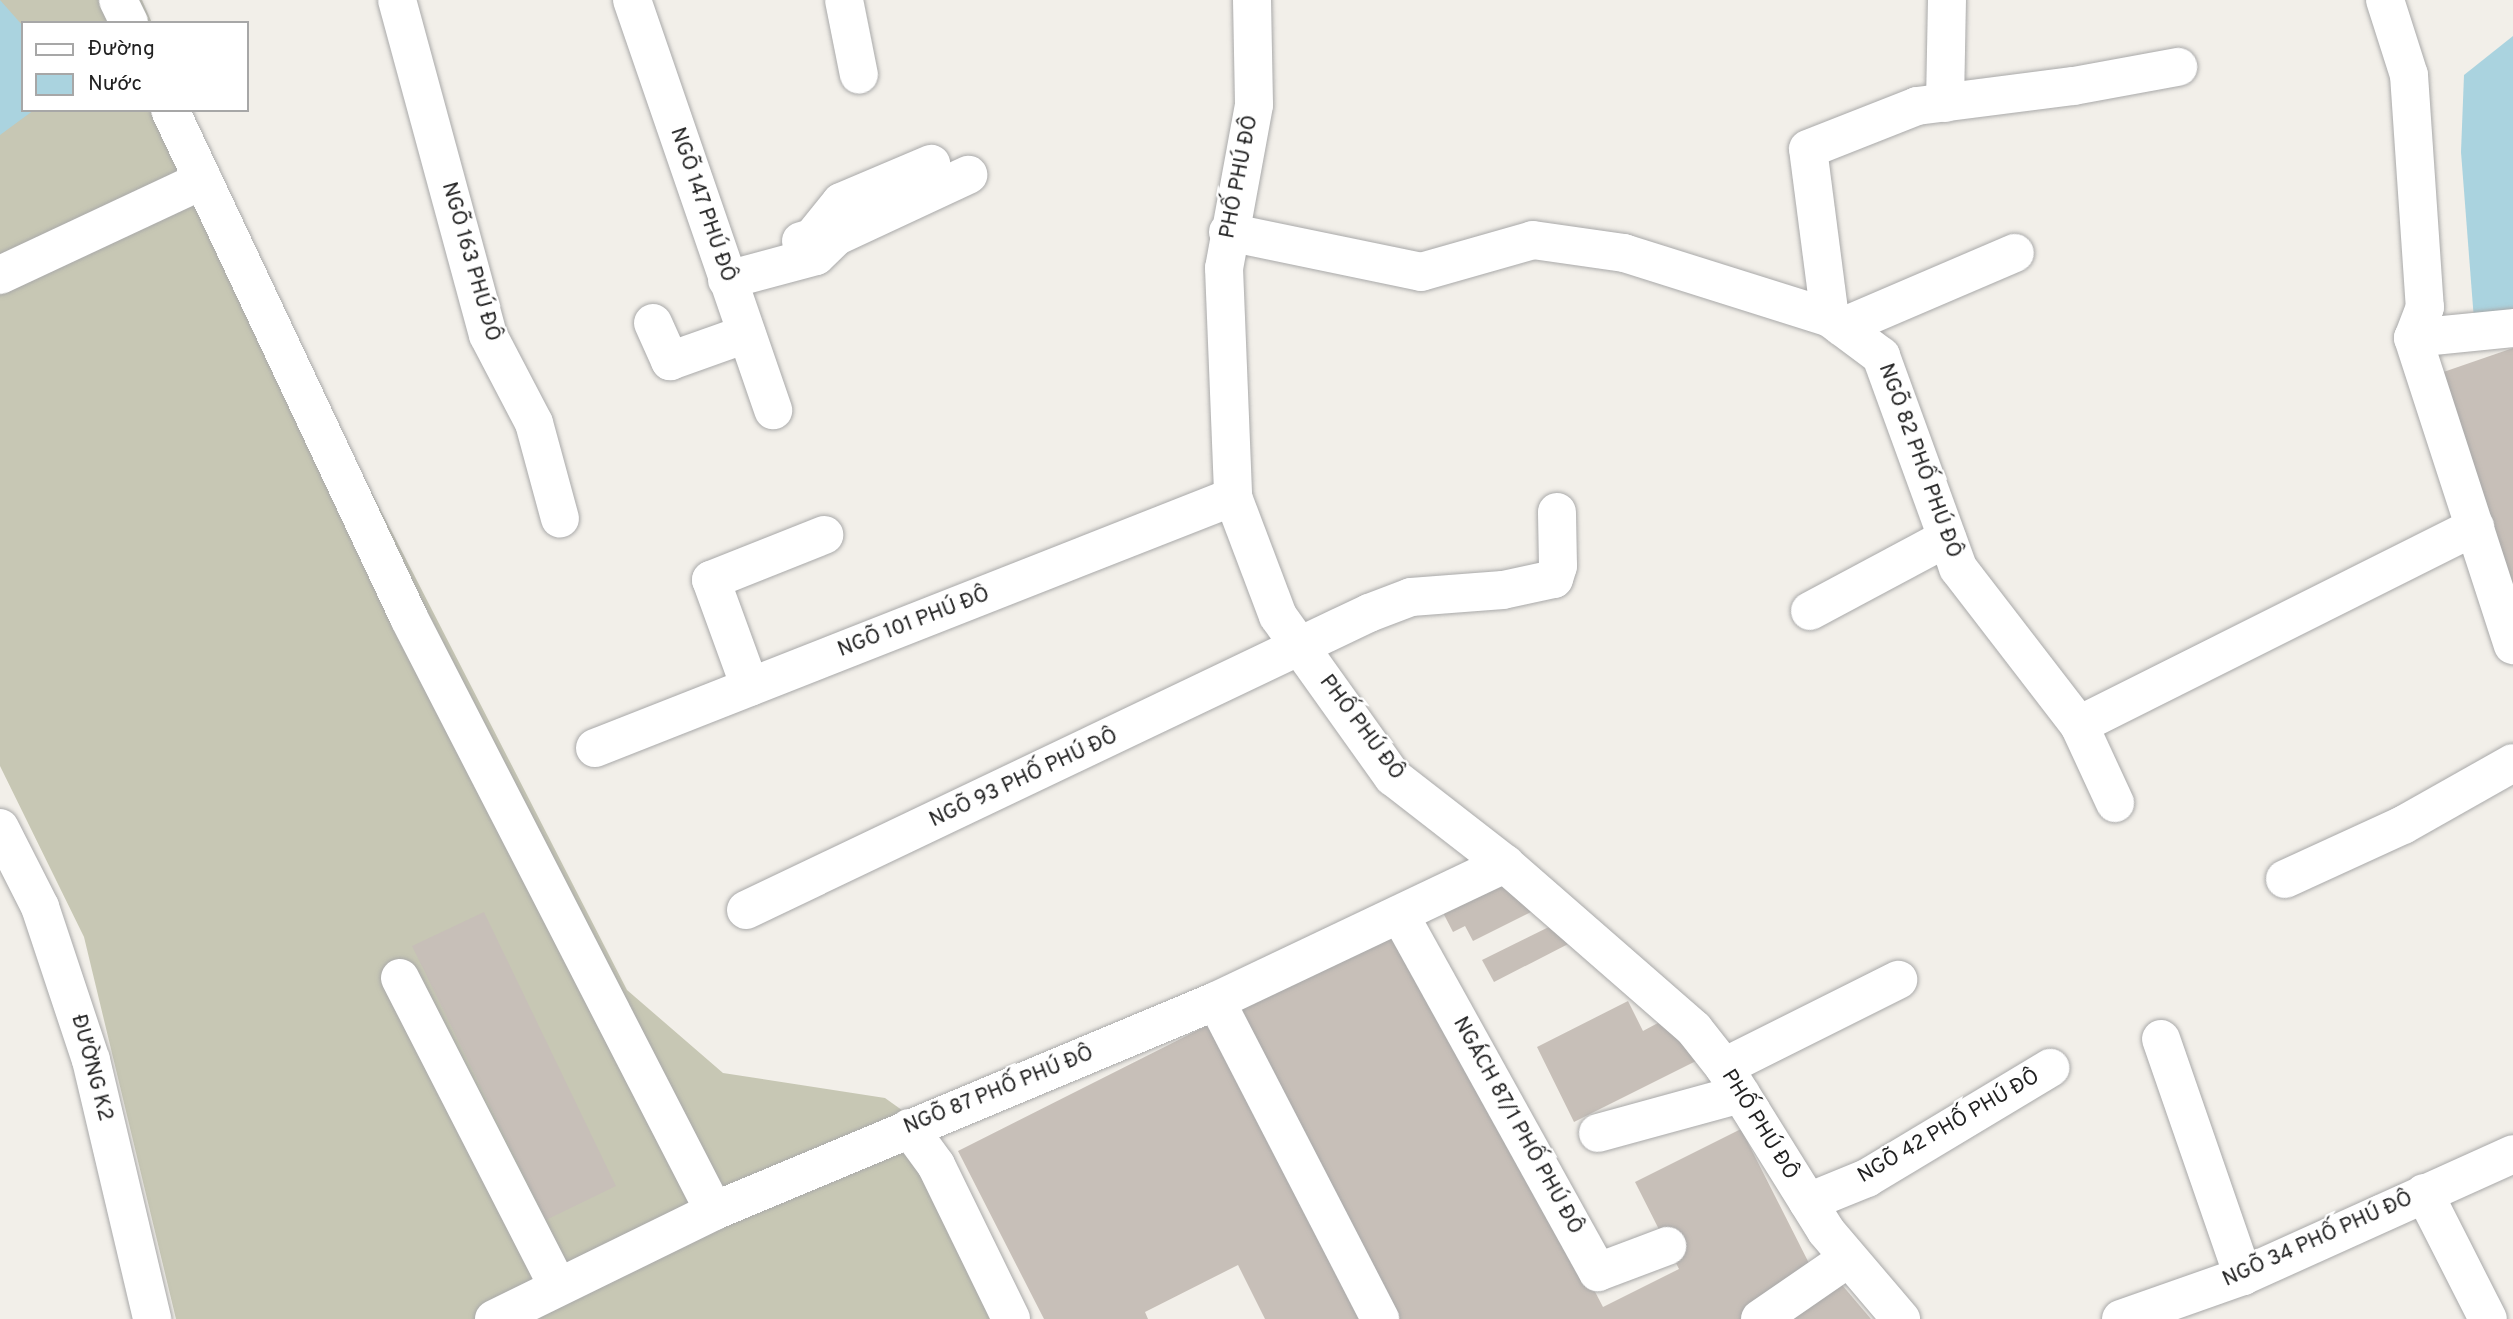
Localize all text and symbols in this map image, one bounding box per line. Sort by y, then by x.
legend [21,21,248,112]
text: Đường [88,36,155,63]
text: Nước [88,71,142,98]
street label: PHỐ PHÚ ĐÔ [1216,113,1264,241]
street label: NGÕ 147 PHÚ ĐÔ [664,124,740,286]
street label: NGÕ 163 PHÚ ĐÔ [435,179,505,345]
street label: NGÕ 82 PHỐ PHÚ ĐÔ [1872,360,1966,562]
street label: NGÕ 101 PHÚ ĐÔ [834,582,994,664]
street label: PHỐ PHÚ ĐÔ [1313,670,1409,786]
street label: NGÕ 93 PHỐ PHÚ ĐÔ [926,724,1122,834]
street label: ĐƯỜNG K2 [65,1012,117,1124]
street label: NGÁCH 87/1 PHỐ PHÚ ĐÔ [1447,1013,1587,1239]
street label: NGÕ 87 PHỐ PHÚ ĐÔ [900,1041,1098,1141]
street label: PHỐ PHÚ ĐÔ [1715,1065,1803,1185]
street label: NGÕ 42 PHỐ PHÚ ĐÔ [1854,1065,2044,1189]
street label: NGÕ 34 PHỐ PHÚ ĐÔ [2219,1187,2417,1293]

